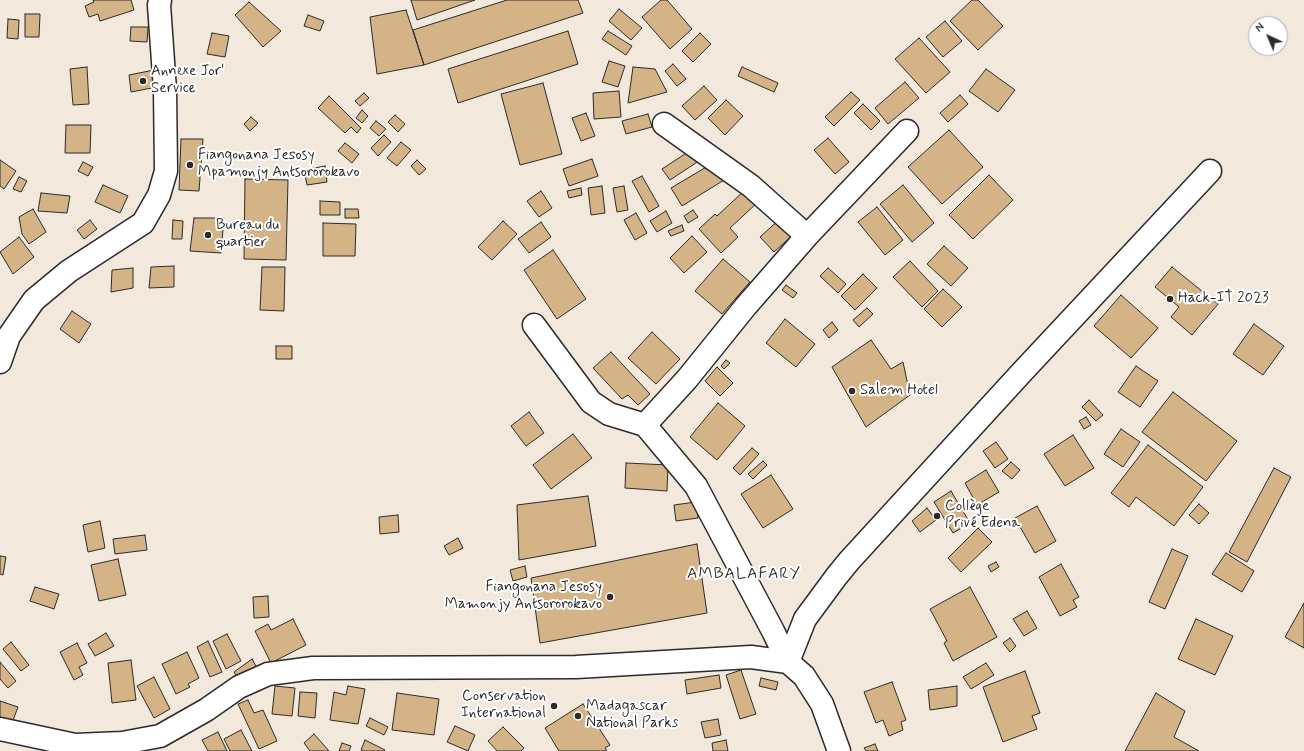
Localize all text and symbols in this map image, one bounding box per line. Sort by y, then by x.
north arrow [1248,16,1288,56]
text: N [1253,21,1268,36]
place label: Annexe Jor' Service [151,63,224,98]
marker: Annexe Jor' Service [138,76,148,86]
place label: Fiangonana Jesosy Mpamonjy Antsororokavo [198,147,360,182]
marker: Fiangonana Jesosy Mpamonjy Antsororokavo [185,160,195,170]
place label: Bureau du quartier [216,217,279,252]
marker: Bureau du quartier [203,230,213,240]
place label: Hack-IT 2023 [1178,290,1269,308]
marker: Hack-IT 2023 [1165,294,1175,304]
place label: Salem Hotel [860,382,938,400]
marker: Salem Hotel [847,386,857,396]
place label: Collège Privé Edena [945,498,1020,533]
marker: Collège Privé Edena [932,511,942,521]
district label: AMBALAFARY [688,565,800,585]
place label: Fiangonana Jesosy Mamonjy Antsororokavo [445,579,602,614]
marker: Fiangonana Jesosy Mamonjy Antsororokavo [605,592,615,602]
place label: Conservation International [461,688,546,723]
place label: Madagascar National Parks [586,698,678,733]
marker: Conservation International [549,701,559,711]
marker: Madagascar National Parks [573,711,583,721]

